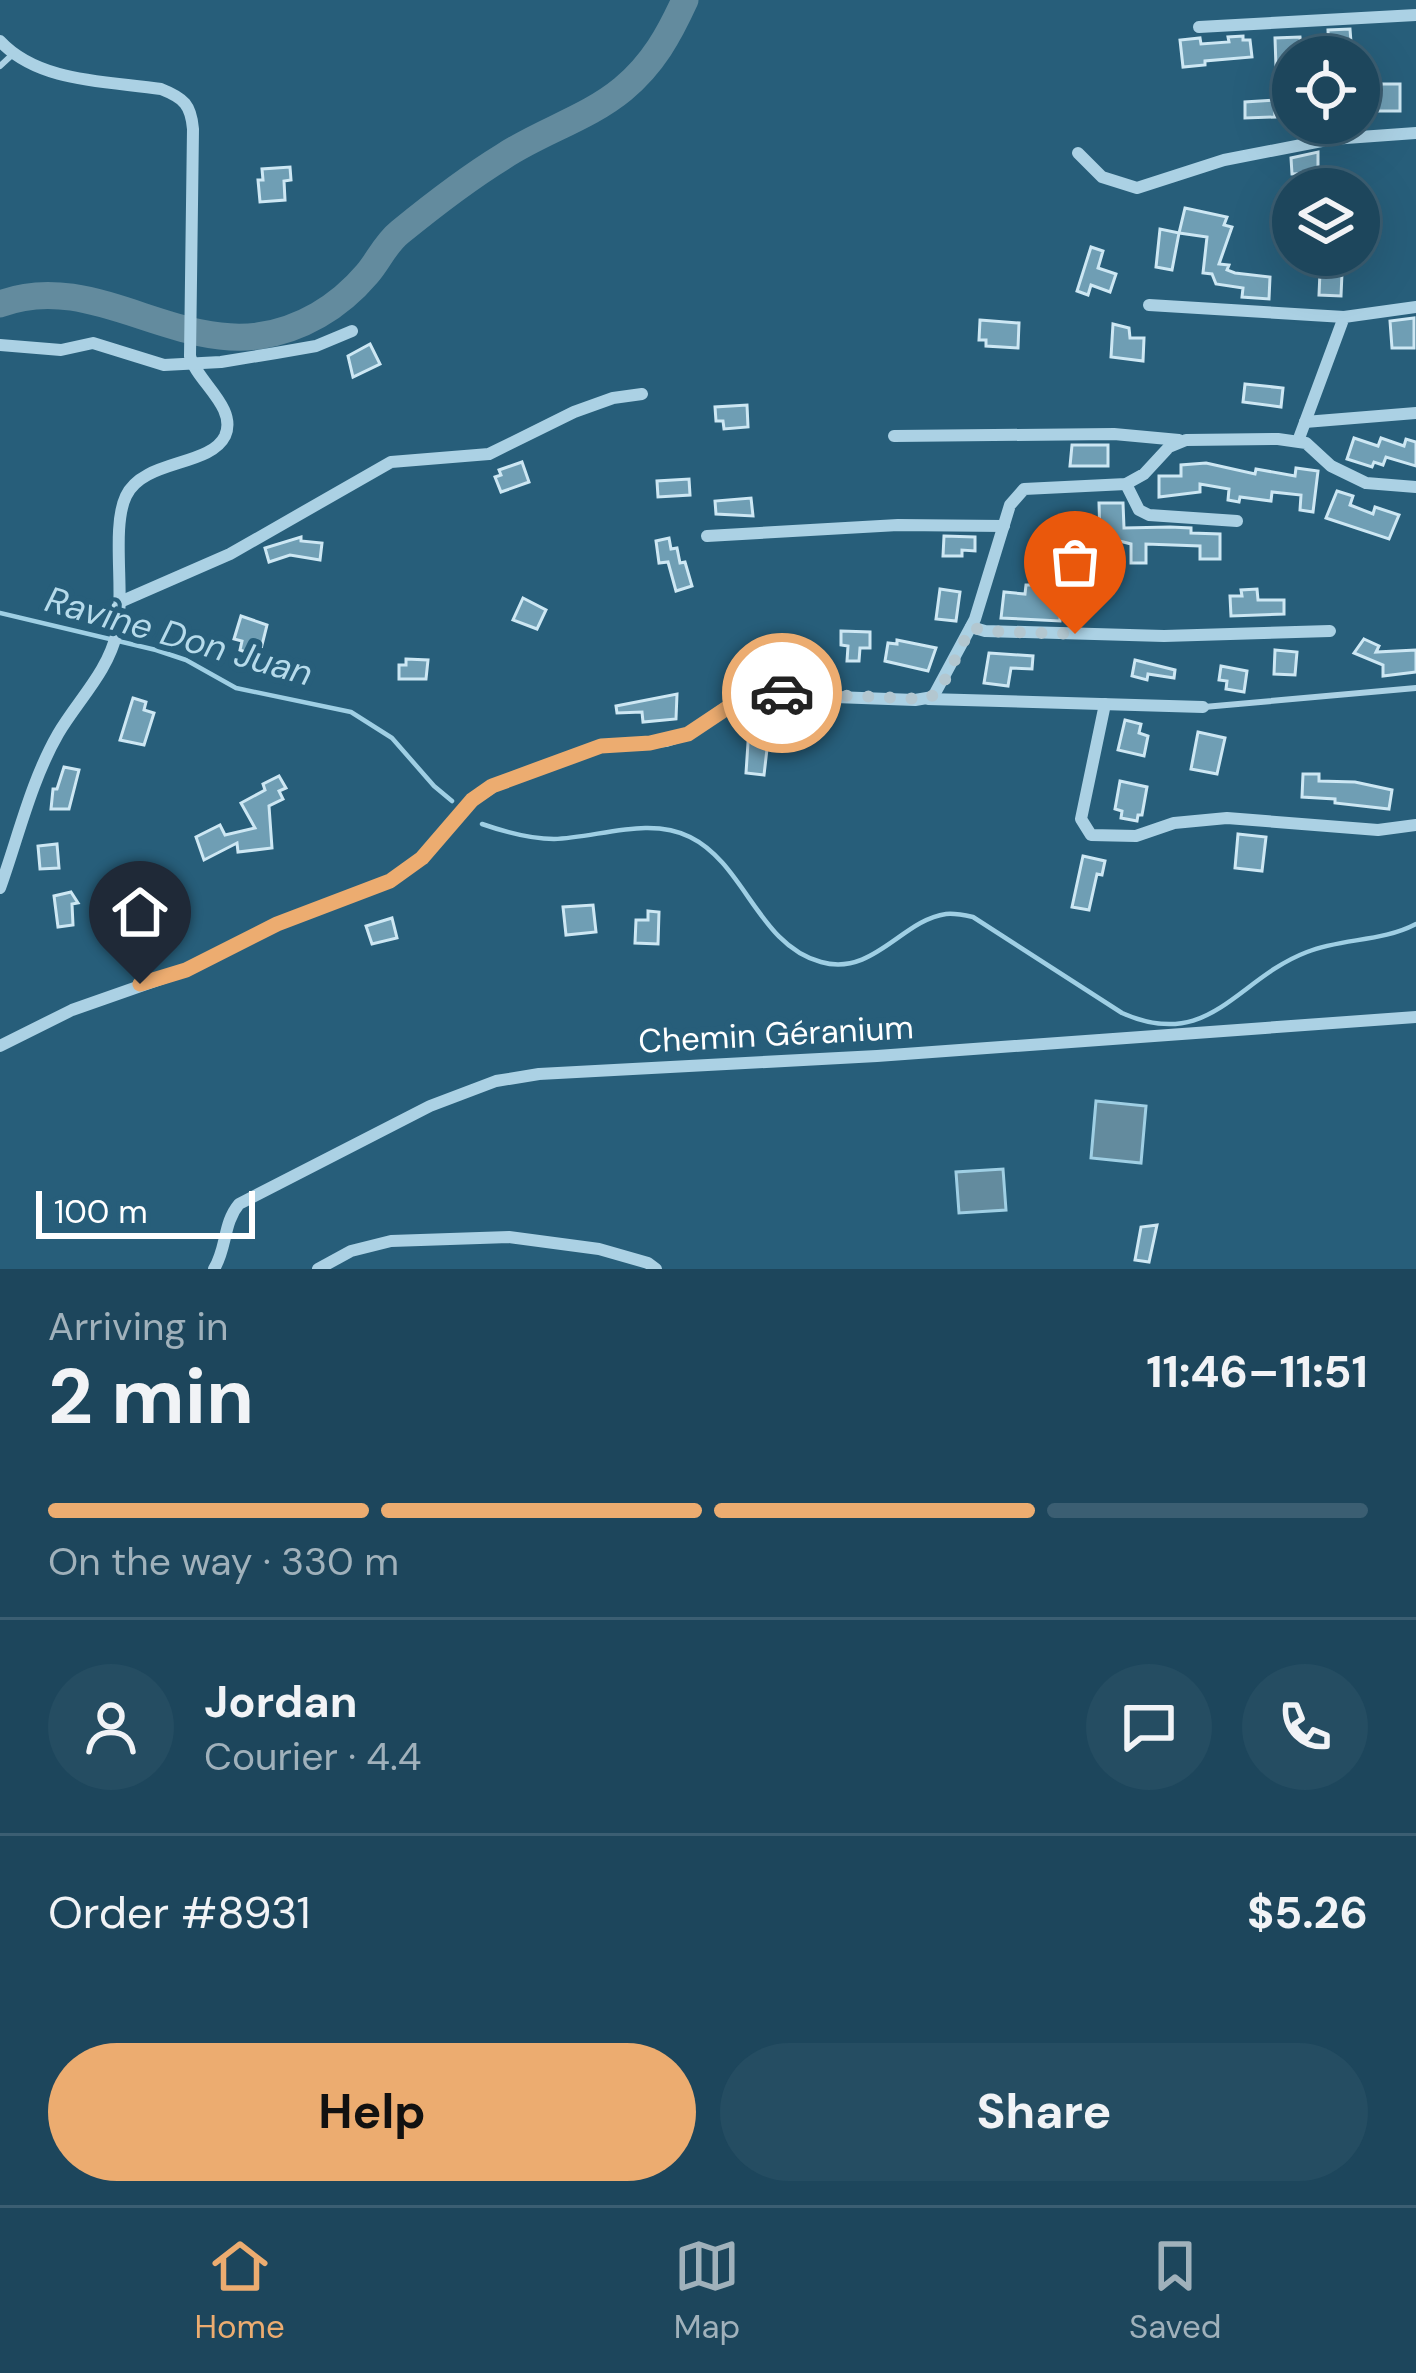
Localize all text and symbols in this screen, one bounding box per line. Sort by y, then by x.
map controls [1272,36,1380,276]
button: locate [1272,36,1380,144]
button: layers [1272,168,1380,276]
pin [1024,511,1126,634]
icon: bag [1042,529,1108,595]
water label: Ravine Don Juan [40,575,318,697]
courier [722,633,842,753]
icon: car [749,660,815,726]
pin [89,861,191,984]
icon: home [107,879,173,945]
street label: Chemin Géranium [637,1005,915,1063]
scale bar [36,1185,255,1238]
text: 100 m [54,1190,148,1233]
text: Arriving in [48,1301,228,1352]
text: 11:46–11:51 [1146,1342,1368,1401]
text: 2 min [48,1346,254,1447]
text: On the way · 330 m [48,1536,399,1587]
button: person [48,1664,174,1790]
button: chat [1086,1664,1212,1790]
button: phone [1242,1664,1368,1790]
text: Jordan [204,1672,357,1731]
text: Courier · 4.4 [204,1731,421,1782]
text: Order #8931 [48,1883,311,1942]
text: $5.26 [1247,1883,1368,1942]
button: Help [48,2043,696,2181]
button: Share [720,2043,1368,2181]
tab: Home [194,2233,285,2348]
tab: Map [674,2233,740,2348]
tab: Saved [1129,2233,1222,2348]

